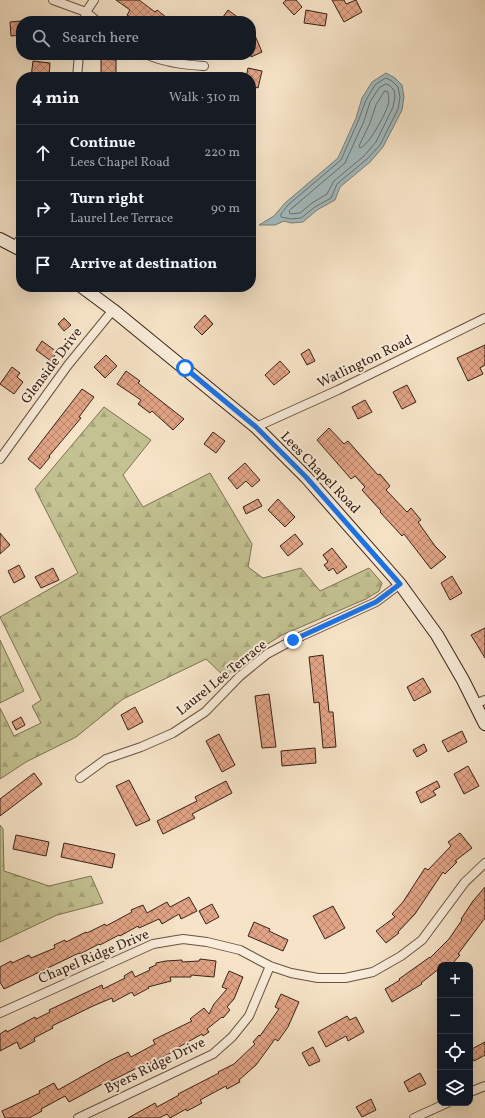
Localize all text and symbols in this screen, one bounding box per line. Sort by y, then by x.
search box [16,16,256,60]
icon: search [30,27,52,49]
text: Search here [62,28,139,49]
text: 4 min [32,87,79,110]
text: Walk · 310 m [169,89,240,107]
text: Continue [70,133,135,154]
icon: ahead [32,142,54,164]
text: 220 m [204,144,240,162]
text: Lees Chapel Road [70,154,170,172]
text: Turn right [70,189,144,210]
icon: right [32,198,54,220]
text: 90 m [211,200,240,218]
text: Laurel Lee Terrace [70,210,173,228]
icon: arrive [32,254,54,276]
text: Arrive at destination [70,254,217,275]
street label: Glenside Drive [17,324,87,408]
street label: Watlington Road [314,331,416,393]
route start [176,359,194,377]
street label: Lees Chapel Road [276,428,364,518]
route end [284,631,302,649]
street label: Laurel Lee Terrace [173,635,271,720]
street label: Chapel Ridge Drive [36,925,153,989]
map controls [437,962,473,1106]
button: + [437,962,473,998]
button: − [437,998,473,1034]
street label: Byers Ridge Drive [101,1033,209,1099]
button: locate [437,1034,473,1070]
button: layers [437,1070,473,1106]

